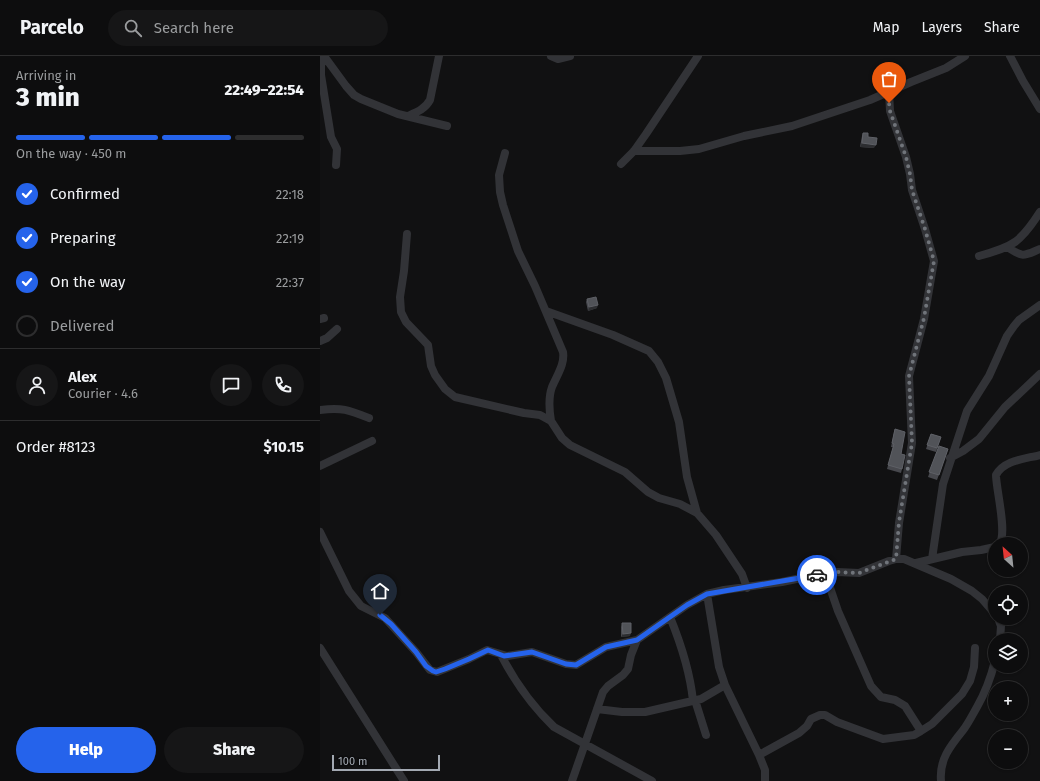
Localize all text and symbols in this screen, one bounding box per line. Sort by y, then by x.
search box [108,10,388,46]
text: Parcelo [20,16,84,39]
icon: search [122,17,144,39]
text: Search here [154,19,234,37]
text: Map [873,19,899,36]
text: Layers [921,19,962,36]
text: Share [984,19,1020,36]
pin [872,62,906,103]
text: Arriving in [16,68,76,83]
icon: bag [878,68,900,90]
text: 22:49–22:54 [225,81,304,99]
text: 3 min [16,82,80,113]
text: On the way · 450 m [16,146,127,161]
icon: check [16,183,38,205]
text: Confirmed [50,185,120,203]
text: 22:18 [276,187,304,202]
icon: check [16,227,38,249]
text: Preparing [50,229,115,247]
text: 22:19 [276,231,304,246]
icon: check [16,271,38,293]
text: On the way [50,273,125,291]
text: 22:37 [276,275,304,290]
text: Delivered [50,317,114,335]
button: person [16,364,58,406]
button: chat [210,364,252,406]
button: phone [262,364,304,406]
text: Alex [68,368,97,386]
text: Courier · 4.6 [68,386,138,401]
text: Order #8123 [16,438,96,456]
text: $10.15 [263,438,304,456]
north arrow [988,537,1028,577]
map controls [988,537,1028,769]
courier [797,555,837,595]
icon: car [806,564,828,586]
pin [363,574,397,615]
icon: home [369,580,391,602]
button: locate [988,585,1028,625]
button: layers [988,633,1028,673]
button: + [988,681,1028,721]
button: Help [16,727,156,773]
button: Share [164,727,304,773]
button: − [988,729,1028,769]
scale bar [332,753,440,772]
text: 100 m [338,755,367,768]

